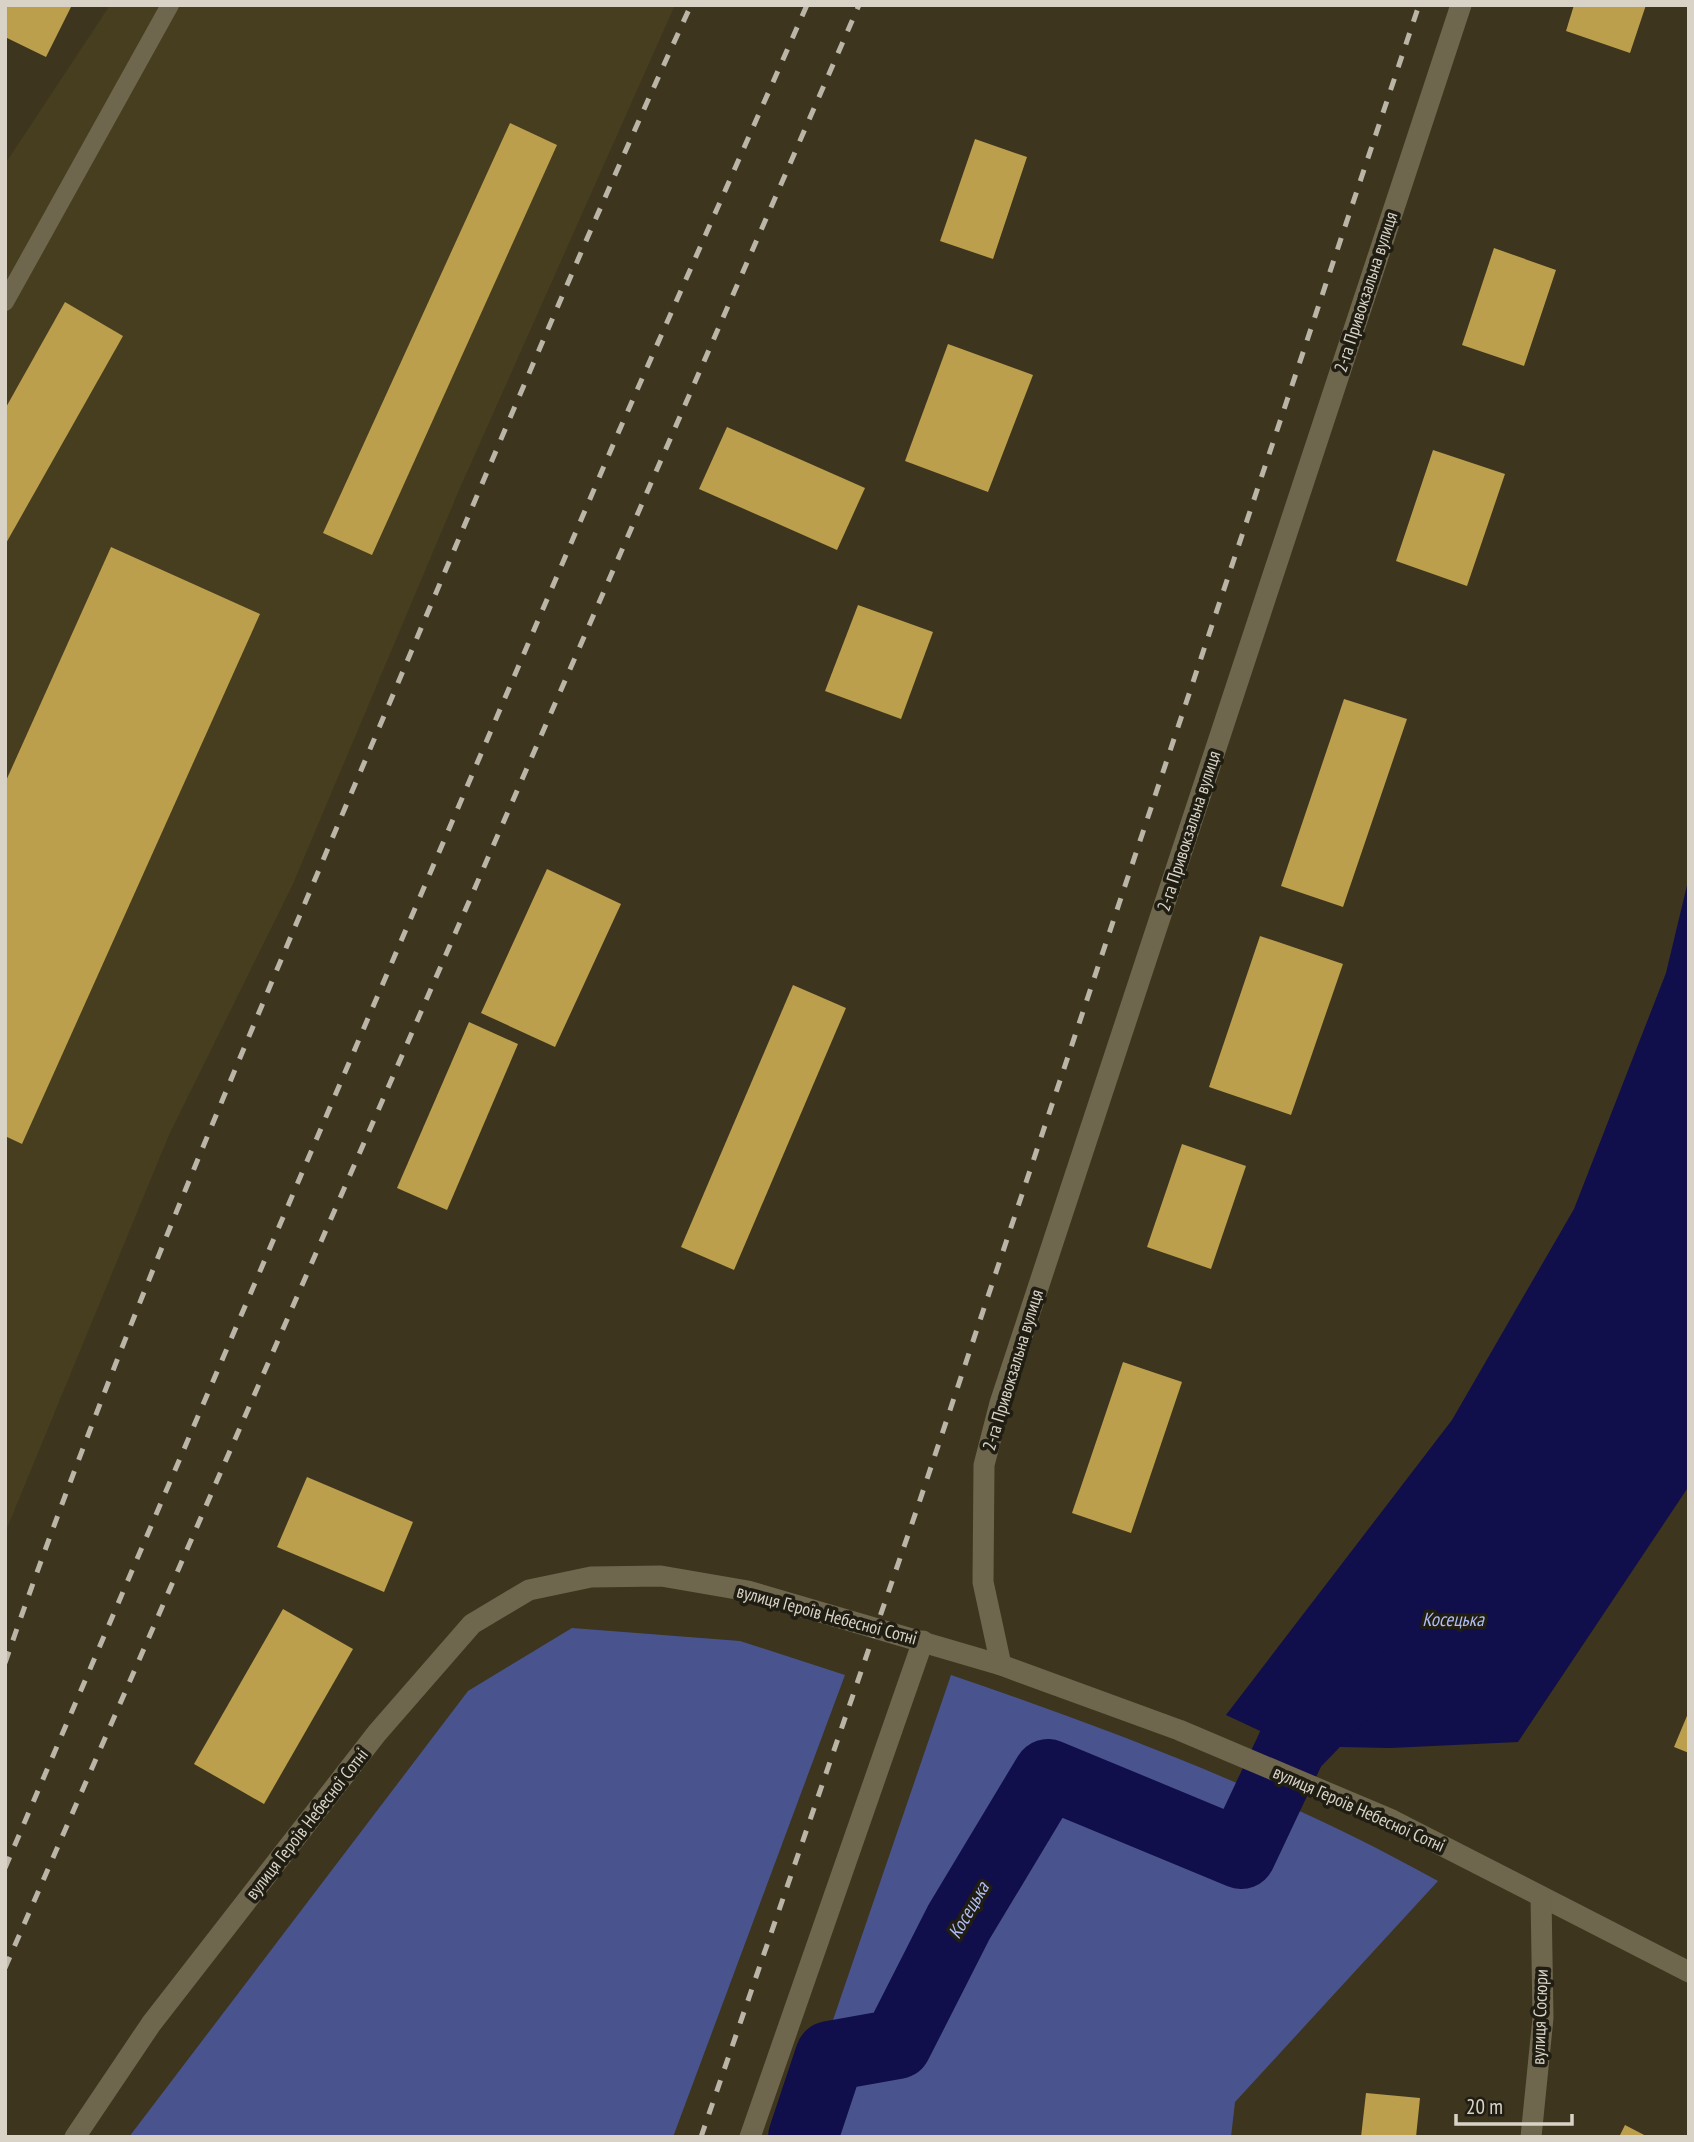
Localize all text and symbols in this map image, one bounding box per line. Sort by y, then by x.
street label: 2-га Привокзальна вулиця [1329,209,1402,375]
street label: 2-га Привокзальна вулиця [1152,748,1225,914]
street label: 2-га Привокзальна вулиця [977,1286,1048,1453]
street label: вулиця Героїв Небесної Сотні [734,1579,920,1650]
water label: Косецька [1422,1607,1485,1631]
street label: вулиця Героїв Небесної Сотні [240,1743,373,1904]
street label: вулиця Героїв Небесної Сотні [1270,1760,1449,1857]
water label: Косецька [942,1876,994,1943]
street label: вулиця Сосюри [1526,1969,1553,2065]
scale bar [1456,2082,1572,2126]
text: 20 m [1466,2093,1503,2120]

